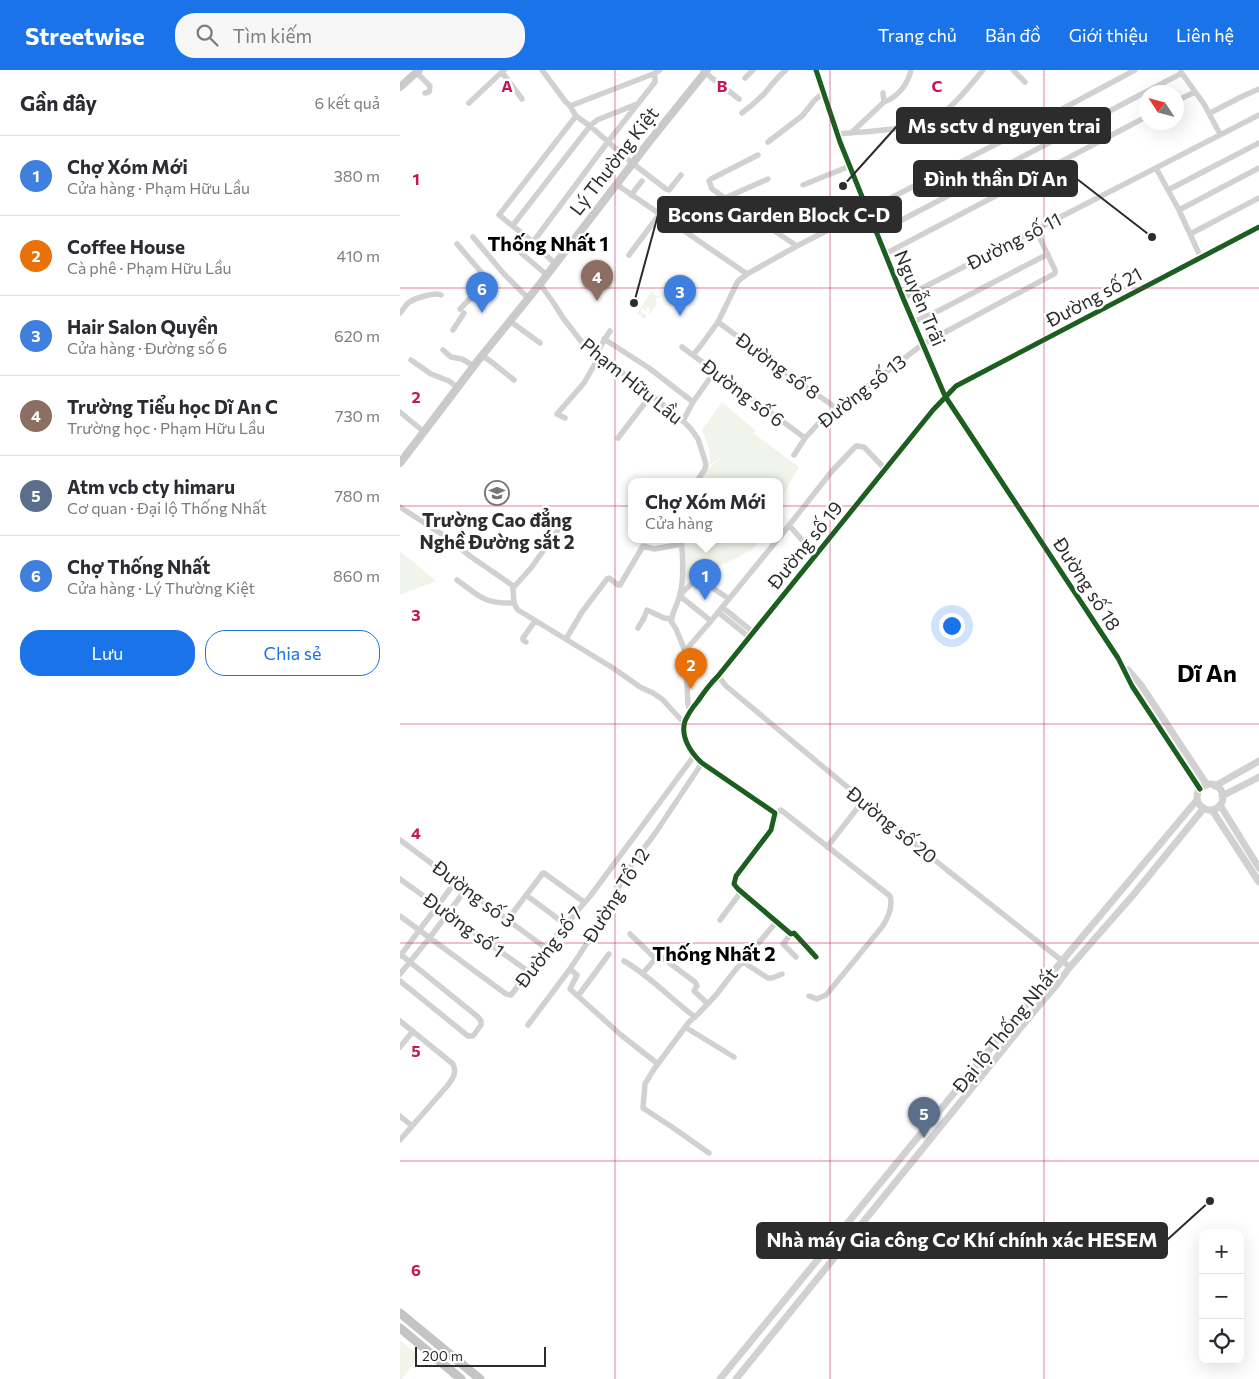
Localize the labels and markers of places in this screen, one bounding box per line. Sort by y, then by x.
callout: Ms sctv d nguyen trai [897,108,1110,143]
callout: Đình thần Dĩ An [914,161,1077,196]
callout: Bcons Garden Block C-D [658,197,901,232]
pin: 4 [581,260,613,301]
pin: 6 [466,272,498,313]
pin: 3 [664,275,696,316]
school or university icon: Trường Cao đẳng Nghề Đường sắt 2 [484,480,510,506]
place label: Trường Cao đẳng Nghề Đường sắt 2 [419,507,575,553]
pin: 1 [689,559,721,600]
pin: 2 [675,648,707,689]
pin: 5 [908,1097,940,1138]
callout: Nhà máy Gia công Cơ Khí chính xác HESEM [757,1223,1167,1258]

